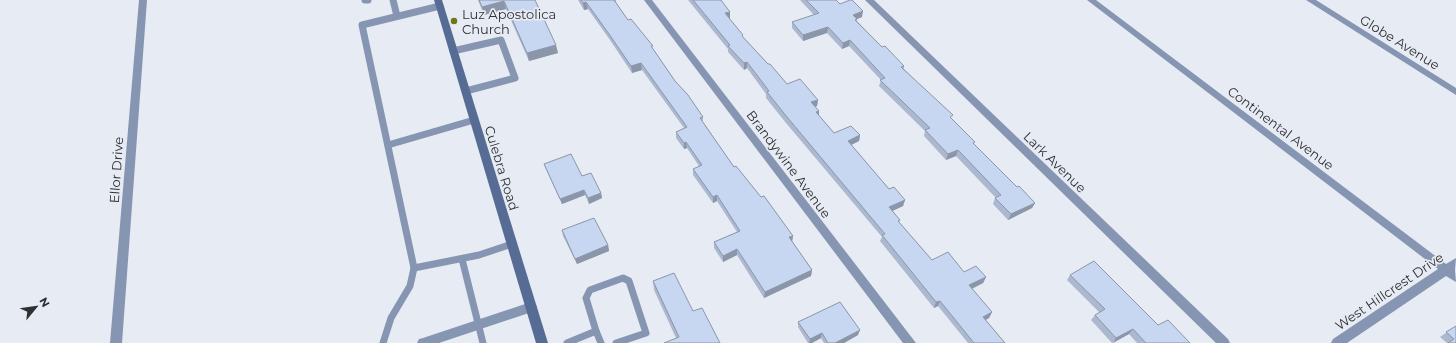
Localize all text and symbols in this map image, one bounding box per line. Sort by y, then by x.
place label: Luz Apostolica Church [462,6,556,37]
street label: Globe Avenue [1357,11,1443,73]
marker: Luz Apostolica Church [449,16,459,26]
street label: Continental Avenue [1225,83,1337,173]
street label: Brandywine Avenue [743,107,835,221]
street label: Culebra Road [482,124,522,212]
street label: Lark Avenue [1020,128,1090,196]
street label: Ellor Drive [106,136,126,204]
street label: West Hillcrest Drive [1332,249,1446,333]
north arrow [16,287,56,327]
text: N [36,295,53,309]

